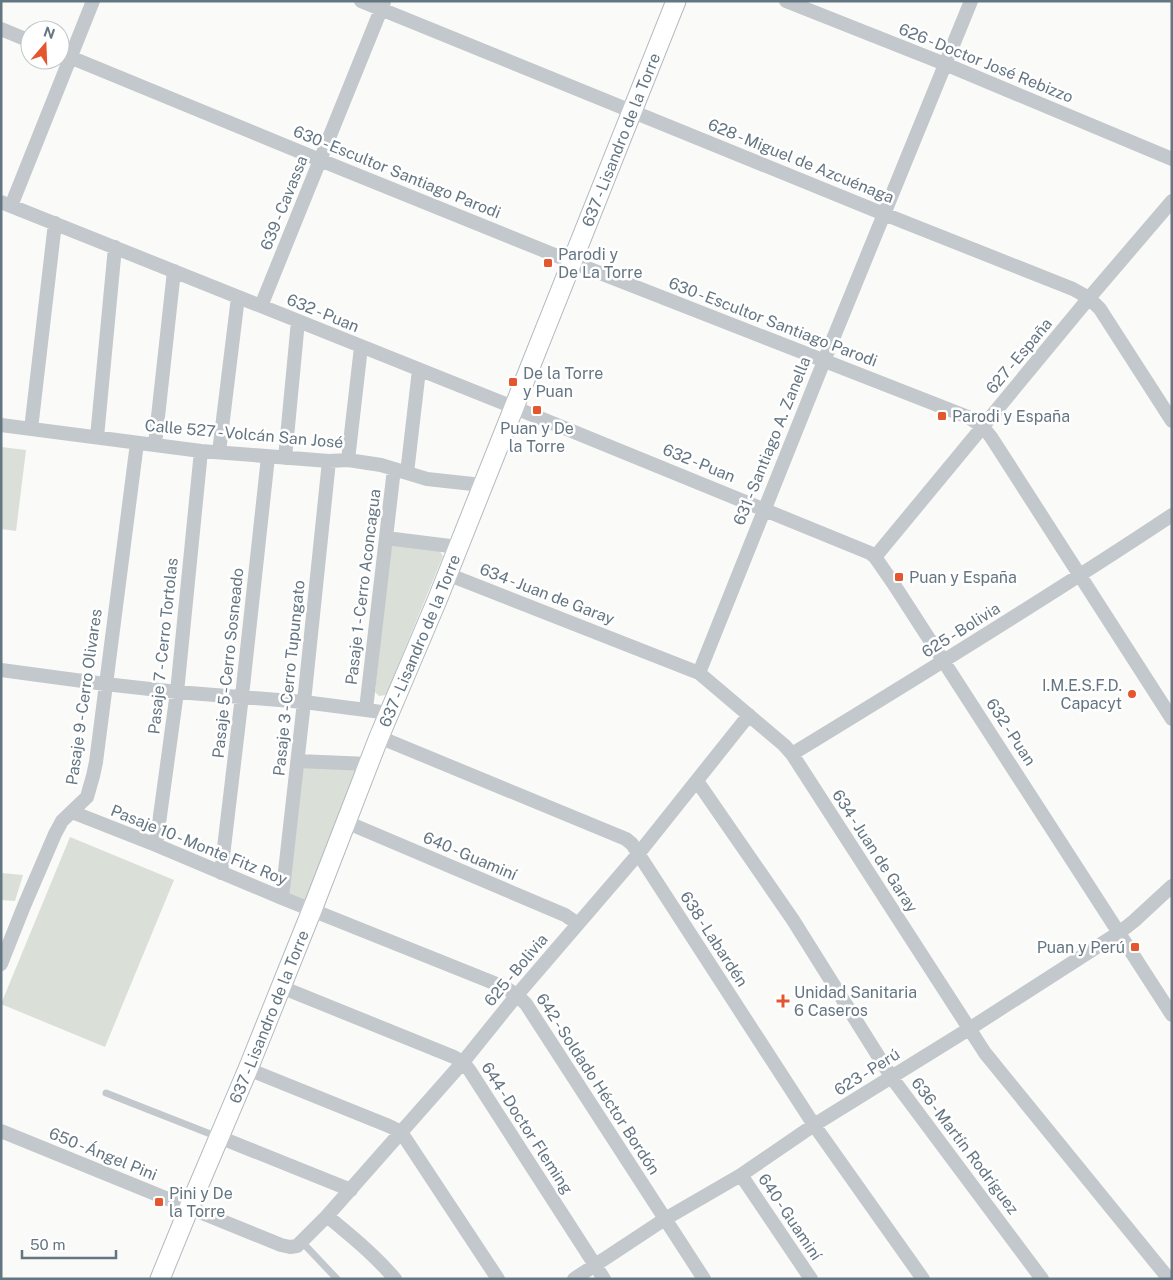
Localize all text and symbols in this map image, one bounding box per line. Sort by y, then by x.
street label: 626 - Doctor José Rebizzo [896,19,1076,107]
north arrow [20,20,70,70]
text: N [41,23,57,42]
street label: 637 - Lisandro de la Torre [578,50,664,229]
street label: 628 - Miguel de Azcuénaga [705,115,897,207]
street label: 630 - Escultor Santiago Parodi [291,122,503,222]
street label: 639 - Cavassa [256,153,312,253]
place label: Parodi y De La Torre [558,245,643,282]
marker: Parodi y De La Torre [542,257,554,269]
street label: 630 - Escultor Santiago Parodi [666,273,880,371]
street label: 632 - Puan [284,290,362,336]
street label: 627 - España [982,314,1056,398]
street label: 631 - Santiago A. Zanella [729,354,815,528]
place label: De la Torre y Puan [523,364,603,401]
marker: De la Torre y Puan [507,376,519,388]
marker: Puan y De la Torre [531,404,543,416]
place label: Parodi y España [952,407,1070,426]
marker: Parodi y España [936,410,948,422]
street label: Calle 527 - Volcán San José [144,416,344,452]
place label: Puan y De la Torre [500,419,574,456]
street label: 632 - Puan [660,440,738,486]
street label: Pasaje 1 - Cerro Aconcagua [342,488,384,686]
street label: 637 - Lisandro de la Torre [375,552,464,730]
street label: Pasaje 7 - Cerro Tortolas [144,557,182,735]
street label: 634 - Juan de Garay [477,560,617,629]
street label: Pasaje 5 - Cerro Sosneado [209,567,247,759]
place label: Puan y España [909,568,1017,587]
marker: Puan y España [893,571,905,583]
street label: Pasaje 3 - Cerro Tupungato [269,579,309,777]
street label: 625 - Bolivia [918,598,1004,662]
street label: Pasaje 9 - Cerro Olivares [62,608,106,786]
place label: I.M.E.S.F.D. Capacyt [1042,676,1122,713]
marker: I.M.E.S.F.D. Capacyt [1126,688,1138,700]
street label: 632 - Puan [982,695,1040,769]
street label: 634 - Juan de Garay [828,786,922,916]
street label: Pasaje 10 - Monte Fitz Roy [108,801,290,889]
street label: 640 - Guaminí [420,828,521,885]
street label: 638 - Labardén [676,888,752,990]
street label: 637 - Lisandro de la Torre [225,927,312,1106]
street label: 625 - Bolivia [480,930,552,1010]
place label: Puan y Perú [1037,938,1125,957]
marker: Puan y Perú [1129,941,1141,953]
place label: Unidad Sanitaria 6 Caseros [794,983,917,1020]
street label: 642 - Soldado Héctor Bordón [532,990,664,1178]
marker: Unidad Sanitaria 6 Caseros [776,994,790,1008]
street label: 623 - Perú [831,1044,903,1100]
street label: 644 - Doctor Fleming [477,1059,577,1197]
street label: 636 - Martín Rodríguez [907,1074,1023,1218]
street label: 650 - Ángel Pini [46,1123,160,1184]
street label: 640 - Guaminí [754,1170,826,1265]
place label: Pini y De la Torre [169,1184,233,1221]
marker: Pini y De la Torre [153,1196,165,1208]
scale bar [22,1228,116,1260]
text: 50 m [30,1236,65,1253]

